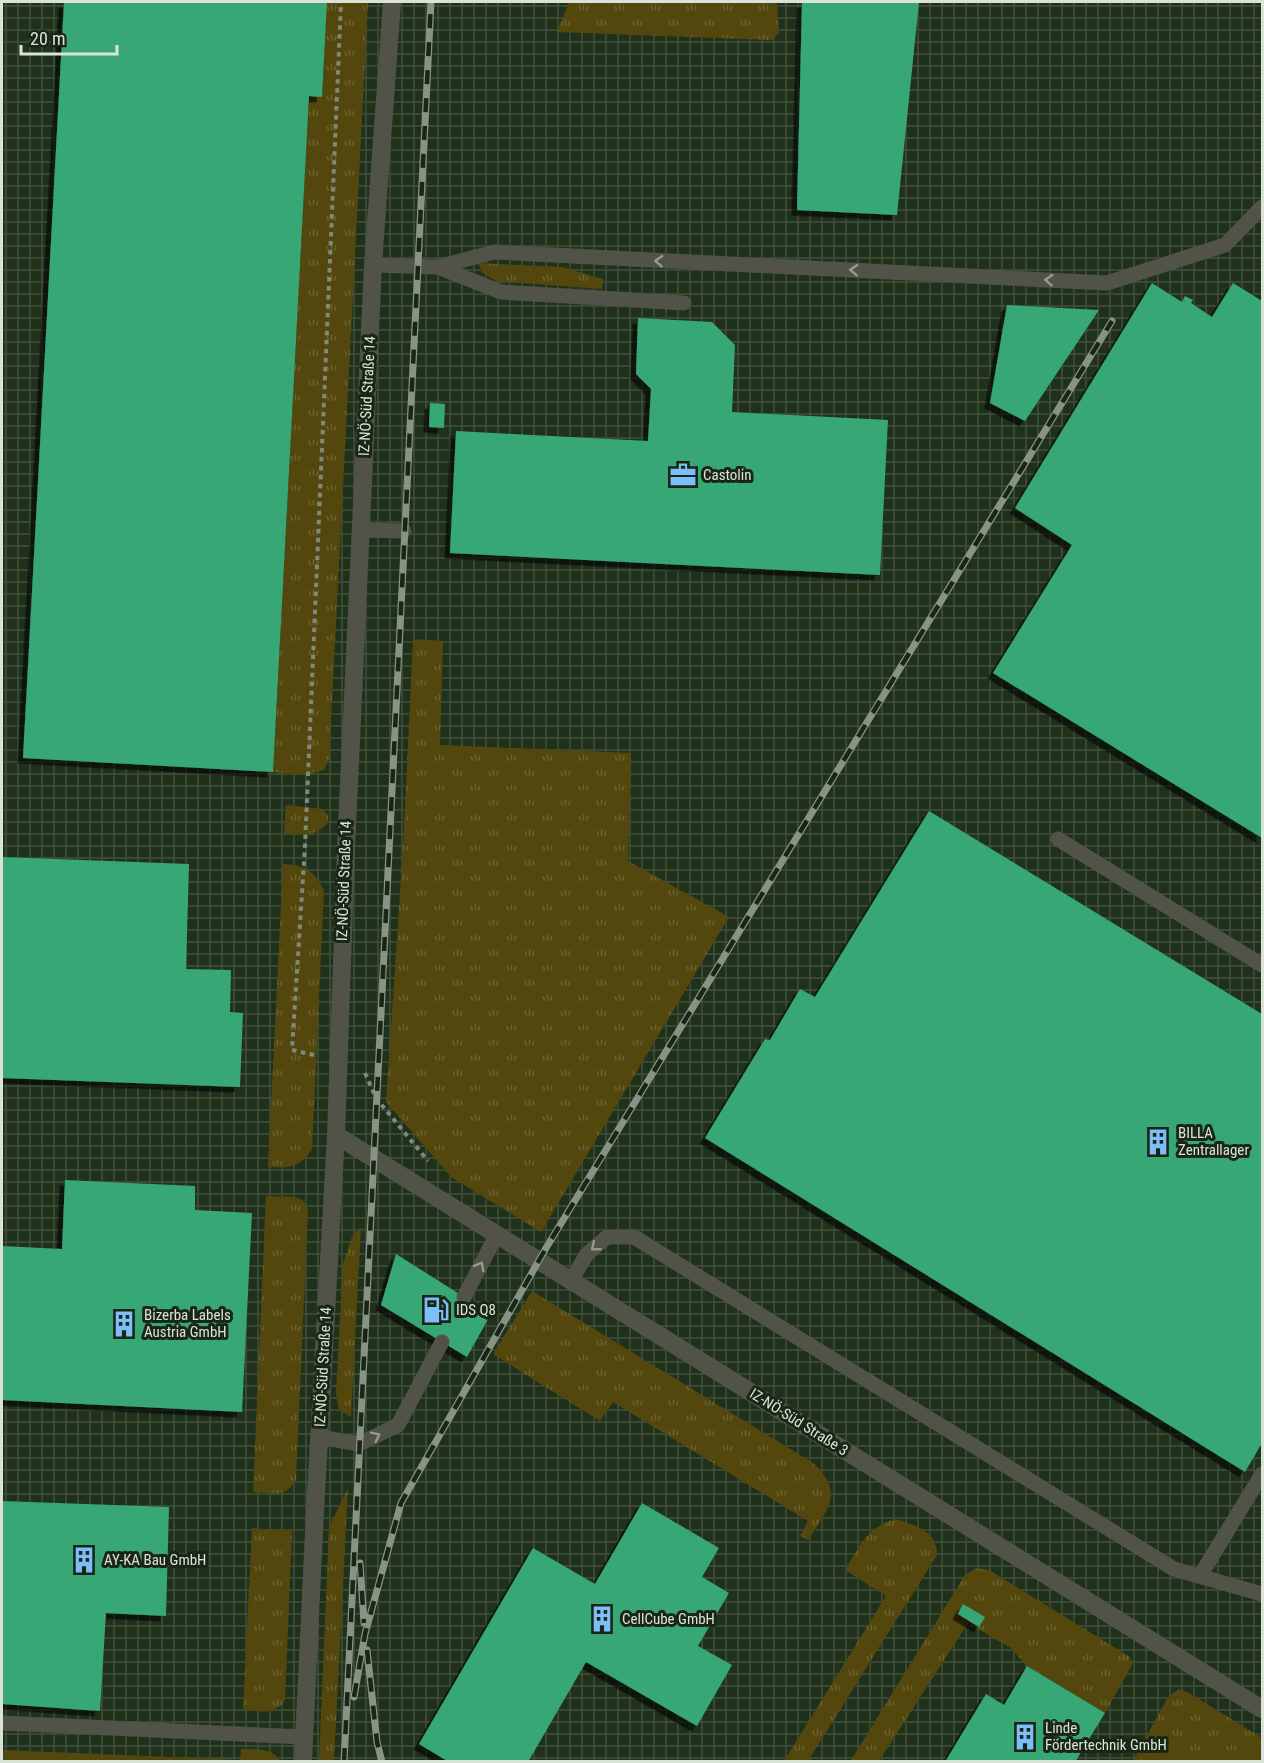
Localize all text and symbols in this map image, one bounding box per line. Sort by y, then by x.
scale bar [21,18,117,56]
text: 20 m [30,28,65,49]
one-way arrow [654,254,663,267]
one-way arrow [849,264,858,277]
one-way arrow [1044,274,1053,287]
street label: IZ-NÖ-Süd Straße 14 [355,336,379,456]
office icon: Castolin [668,460,698,490]
place label: Castolin [703,466,752,484]
street label: IZ-NÖ-Süd Straße 14 [333,821,355,941]
place label: BILLA Zentrallager [1178,1124,1249,1159]
building icon: BILLA Zentrallager [1143,1127,1173,1157]
one-way arrow [591,1240,602,1251]
one-way arrow [473,1262,484,1273]
fuel station icon: IDS Q8 [421,1295,451,1325]
place label: IDS Q8 [456,1301,496,1319]
place label: Bizerba Labels Austria GmbH [144,1306,231,1341]
street label: IZ-NÖ-Süd Straße 14 [311,1307,335,1427]
building icon: Bizerba Labels Austria GmbH [109,1309,139,1339]
street label: IZ-NÖ-Süd Straße 3 [746,1385,852,1459]
one-way arrow [369,1432,380,1444]
building icon: AY-KA Bau GmbH [69,1545,99,1575]
place label: AY-KA Bau GmbH [104,1551,206,1569]
building icon: CellCube GmbH [587,1604,617,1634]
place label: CellCube GmbH [622,1610,715,1628]
place label: Linde Fördertechnik GmbH [1045,1719,1167,1754]
building icon: Linde Fördertechnik GmbH [1010,1722,1040,1752]

